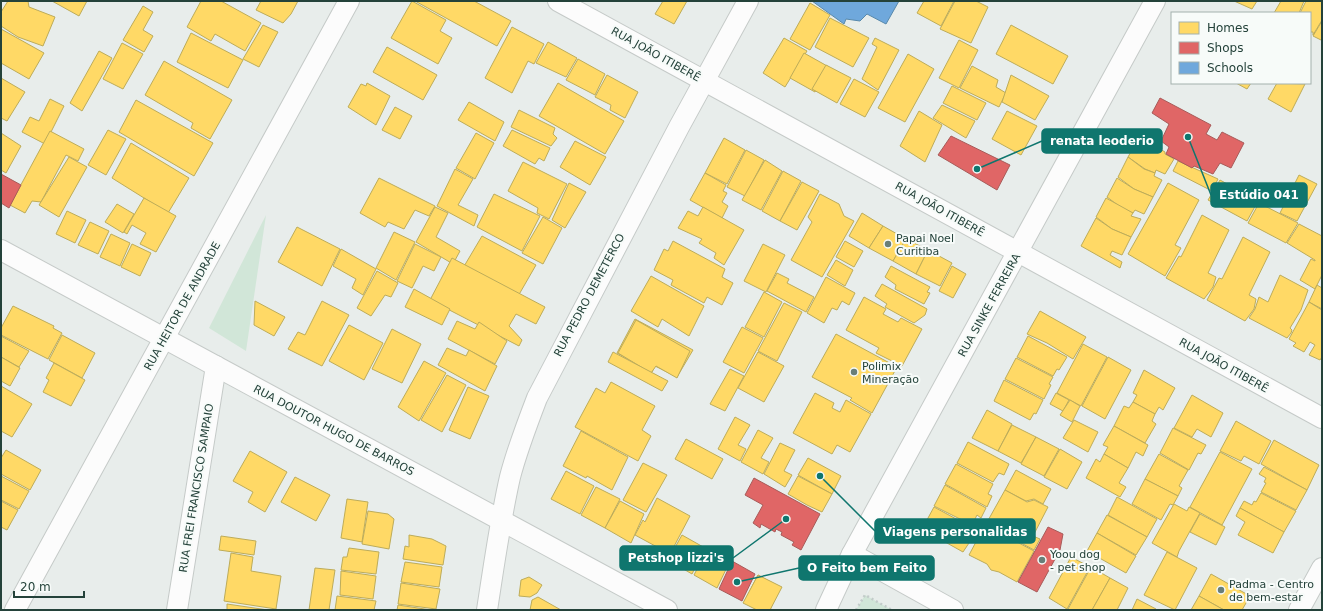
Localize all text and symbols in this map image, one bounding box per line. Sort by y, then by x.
legend [1171,12,1311,84]
text: Homes [1207,21,1249,35]
street label: RUA JOÃO ITIBERÊ [609,24,703,84]
text: Shops [1207,41,1243,55]
text: Schools [1207,61,1253,75]
callout: renata leoderio [1042,129,1162,153]
text: renata leoderio [1050,134,1154,148]
street label: RUA JOÃO ITIBERÊ [893,179,987,239]
callout: Estúdio 041 [1211,183,1307,207]
text: Estúdio 041 [1219,188,1299,202]
street label: RUA PEDRO DEMETERCO [551,231,628,359]
place label: Papai Noel Curitiba [896,232,954,258]
marker: Papai Noel Curitiba [883,239,893,249]
street label: RUA HEITOR DE ANDRADE [142,240,223,373]
street label: RUA SINKE FERREIRA [956,251,1024,359]
street label: RUA JOÃO ITIBERÊ [1177,335,1271,395]
place label: Polimix Mineração [862,360,919,386]
marker: Polimix Mineração [849,367,859,377]
street label: RUA DOUTOR HUGO DE BARROS [251,382,416,479]
street label: RUA FREI FRANCISCO SAMPAIO [177,402,216,574]
callout: Viagens personalidas [875,519,1035,543]
text: Viagens personalidas [883,525,1027,539]
callout: Petshop lizzi's [620,546,733,570]
place label: Yoou dog - pet shop [1049,548,1105,574]
text: Petshop lizzi's [628,551,724,565]
marker: Yoou dog - pet shop [1037,555,1047,565]
callout: O Feito bem Feito [799,556,934,580]
text: O Feito bem Feito [807,561,927,575]
scale bar [14,573,84,599]
place label: Padma - Centro de bem-estar [1229,578,1314,604]
text: 20 m [20,580,51,594]
marker: Padma - Centro de bem-estar [1216,585,1226,595]

